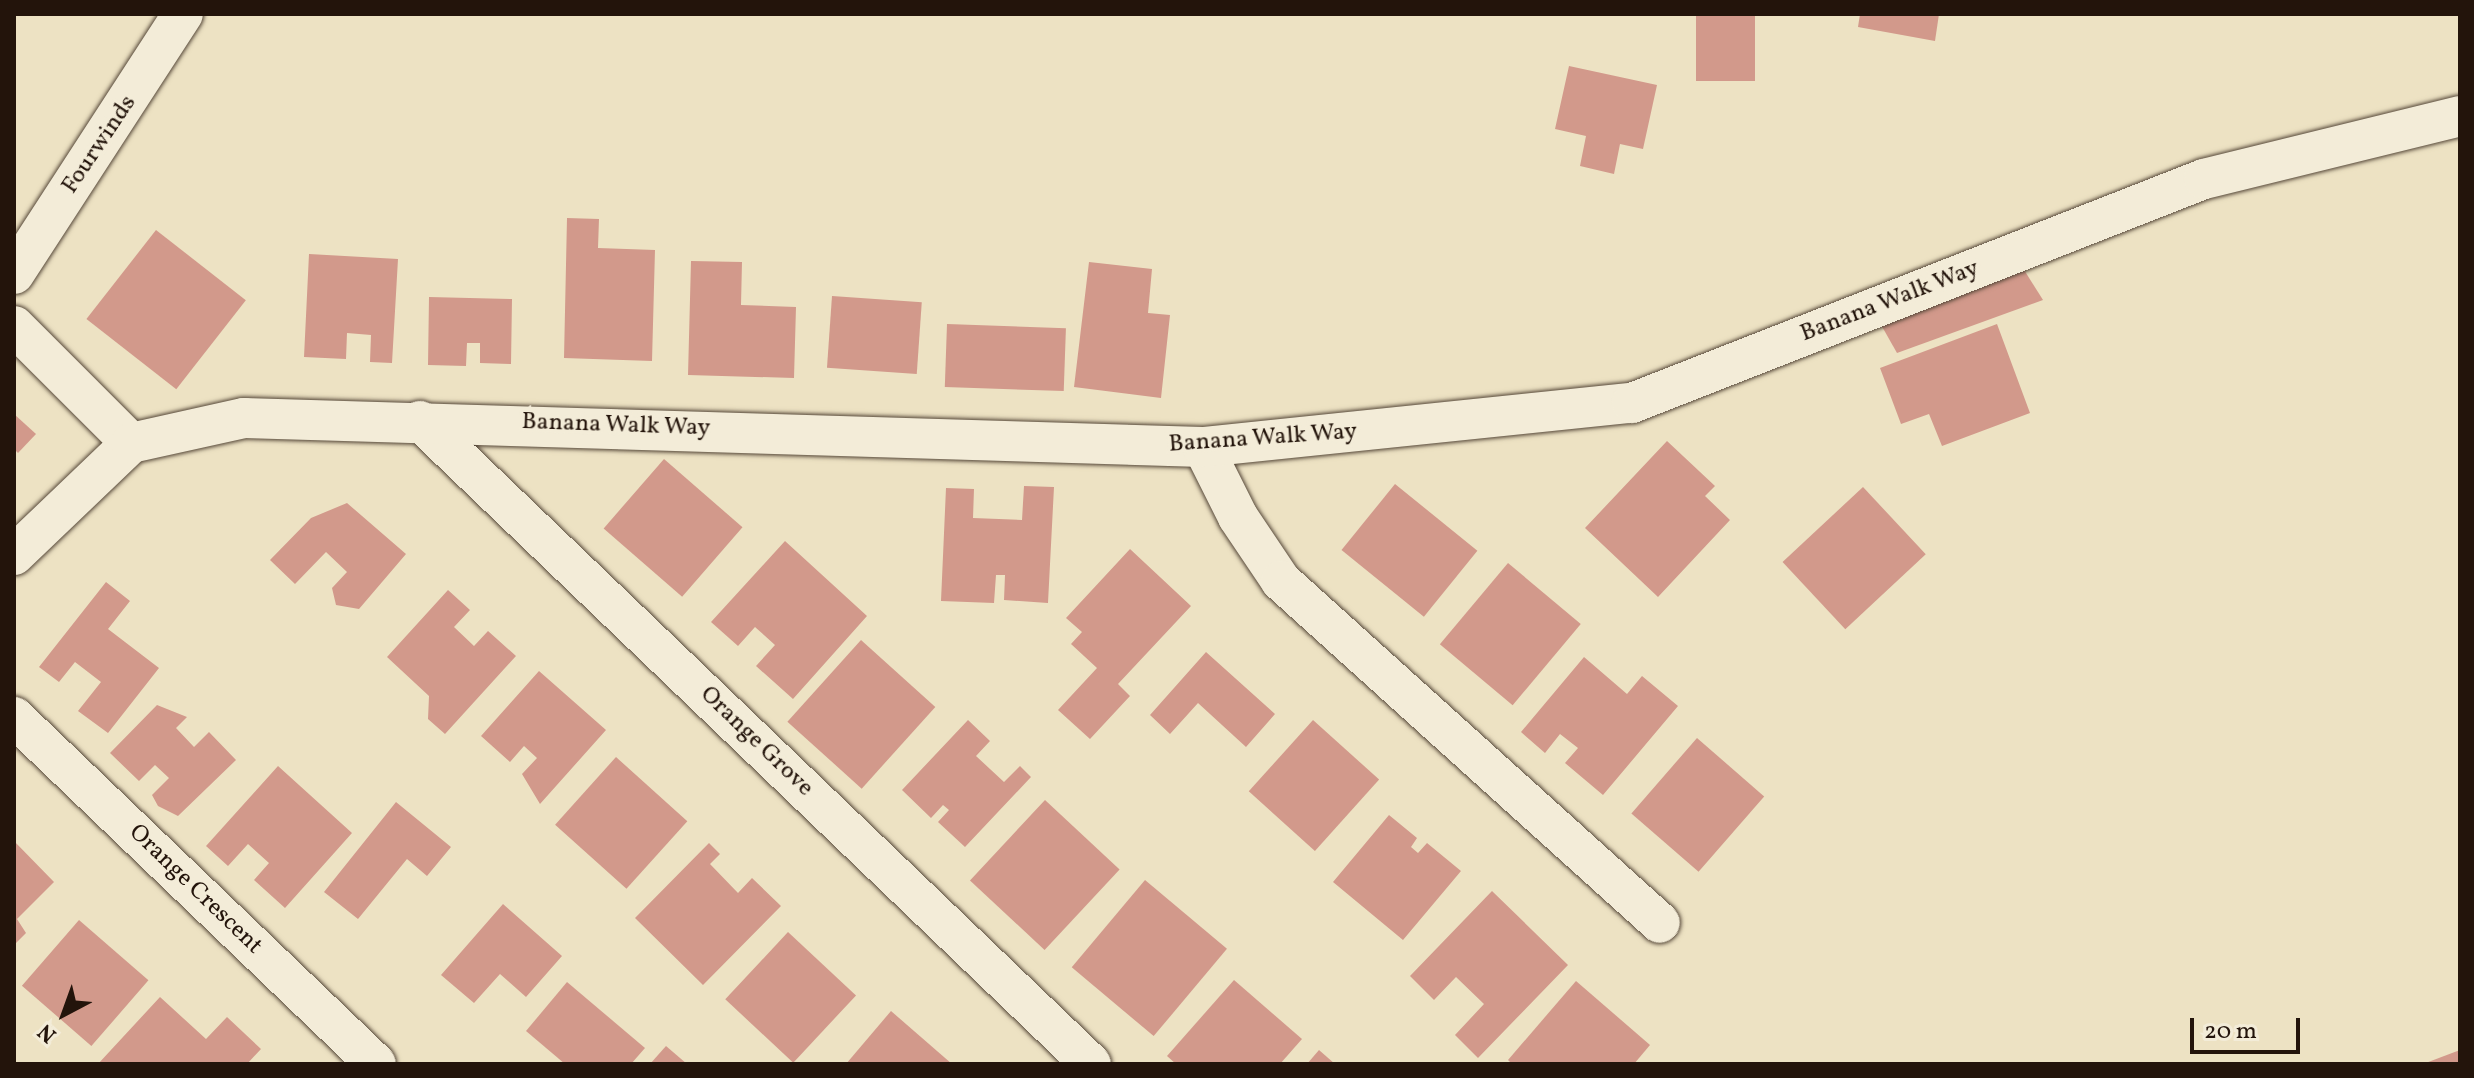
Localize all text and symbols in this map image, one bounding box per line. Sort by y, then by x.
street label: Fourwinds [57,90,143,200]
street label: Banana Walk Way [1796,254,1984,350]
street label: Banana Walk Way [520,408,712,444]
street label: Banana Walk Way [1167,418,1359,460]
street label: Orange Grove [693,681,819,803]
street label: Orange Crescent [122,819,268,961]
north arrow [24,974,104,1054]
scale bar [2194,1002,2304,1052]
text: 20 m [2204,1015,2257,1049]
text: N [32,1016,64,1049]

